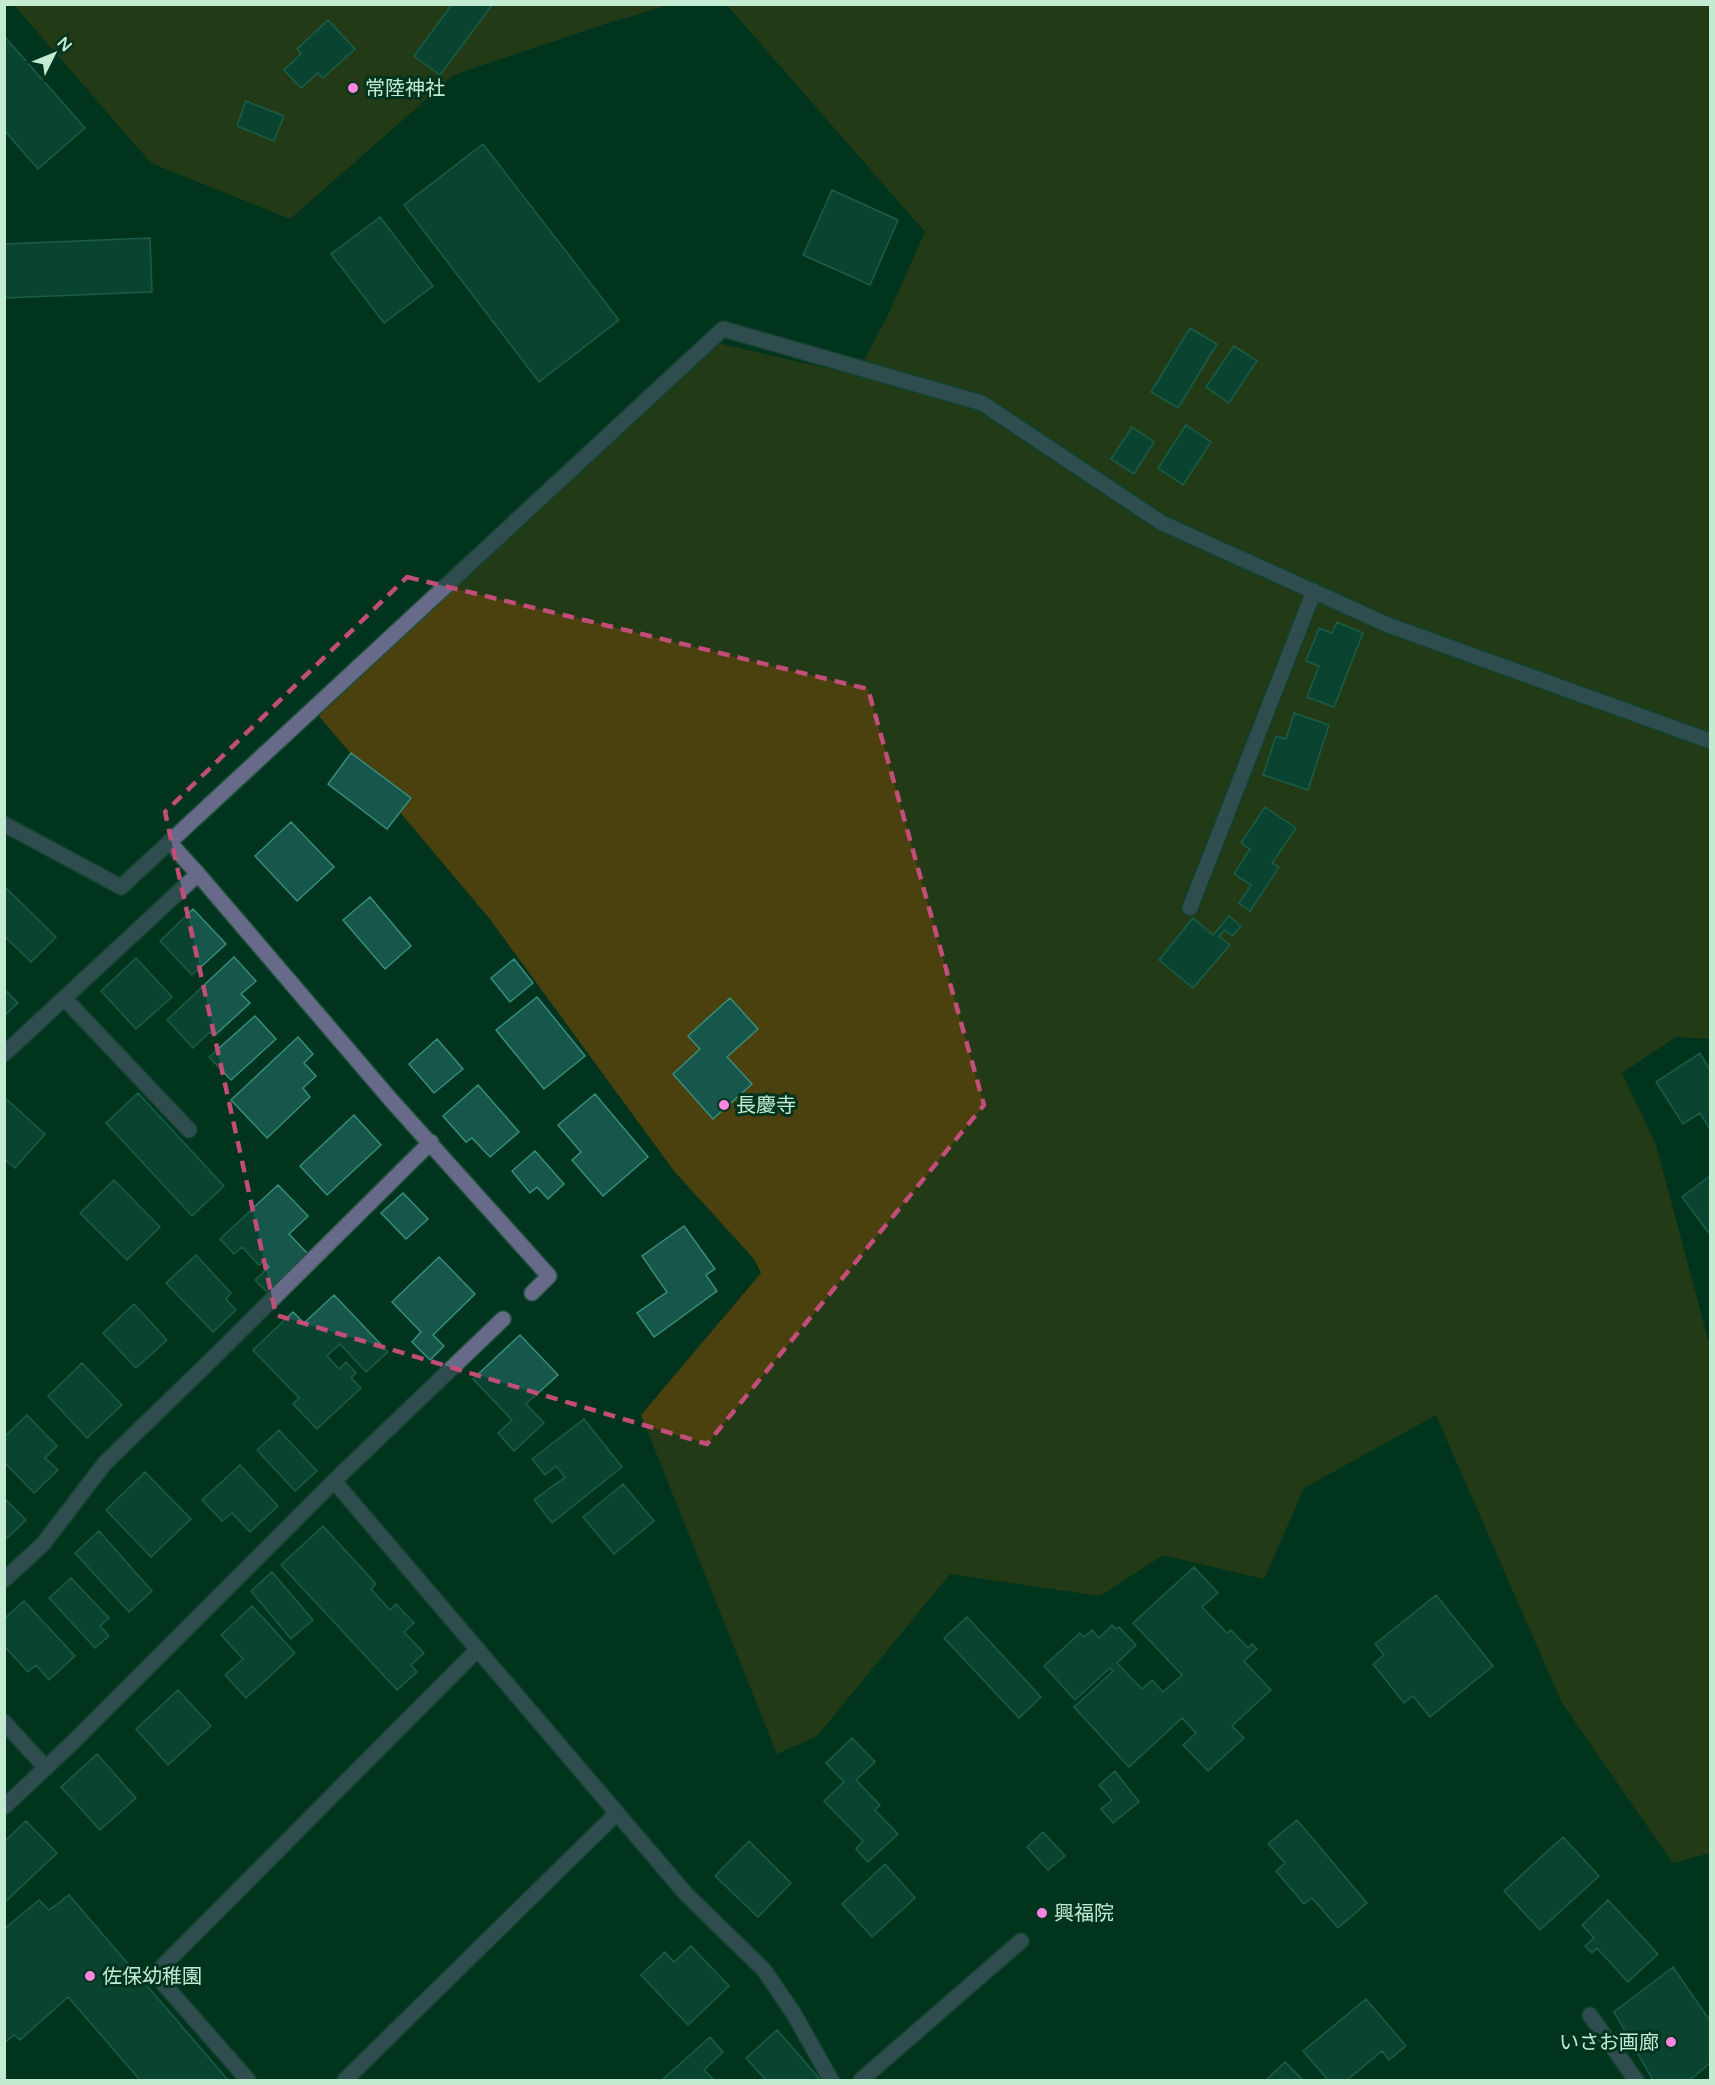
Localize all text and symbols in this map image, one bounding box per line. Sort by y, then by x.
north arrow [24,24,84,84]
text: N [53,33,76,56]
place label: 常陸神社 [365,77,445,101]
marker: 常陸神社 [346,81,360,95]
place label: 長慶寺 [736,1094,796,1118]
marker: 長慶寺 [717,1098,731,1112]
place label: 興福院 [1054,1902,1114,1926]
marker: 興福院 [1035,1906,1049,1920]
place label: 佐保幼稚園 [102,1965,202,1989]
marker: 佐保幼稚園 [83,1969,97,1983]
place label: いさお画廊 [1559,2031,1659,2055]
marker: いさお画廊 [1664,2035,1678,2049]

